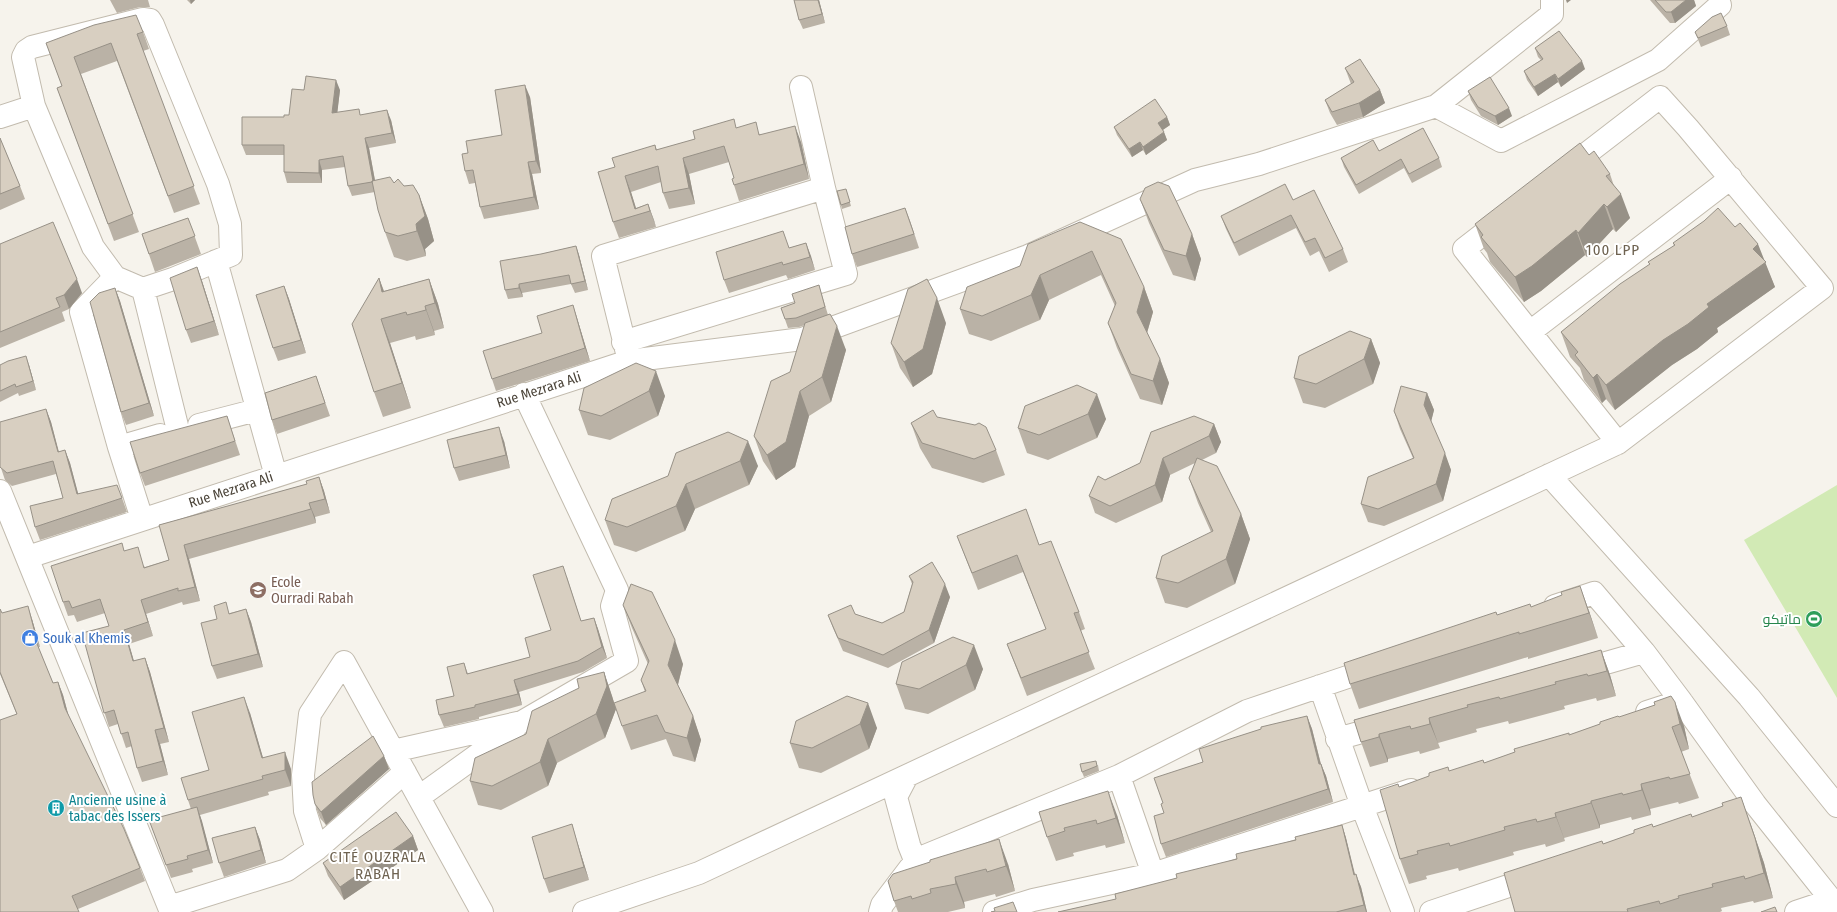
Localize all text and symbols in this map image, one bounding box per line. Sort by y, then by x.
district label: 100 LPP [1586,241,1640,259]
street label: Rue Mezrara Ali [495,368,583,412]
street label: Rue Mezrara Ali [187,468,275,512]
place label: Ecole Ourradi Rabah [271,574,354,607]
school or university icon: Ecole Ourradi Rabah [248,580,268,600]
sports icon: ماتيكو [1804,609,1824,629]
place label: ماتيكو [1763,611,1801,628]
shop icon: Souk al Khemis [20,628,40,648]
place label: Souk al Khemis [43,630,130,647]
place label: Ancienne usine à tabac des Issers [69,792,167,825]
building icon: Ancienne usine à tabac des Issers [46,798,66,818]
district label: CITÉ OUZRALA RABAH [330,848,426,883]

